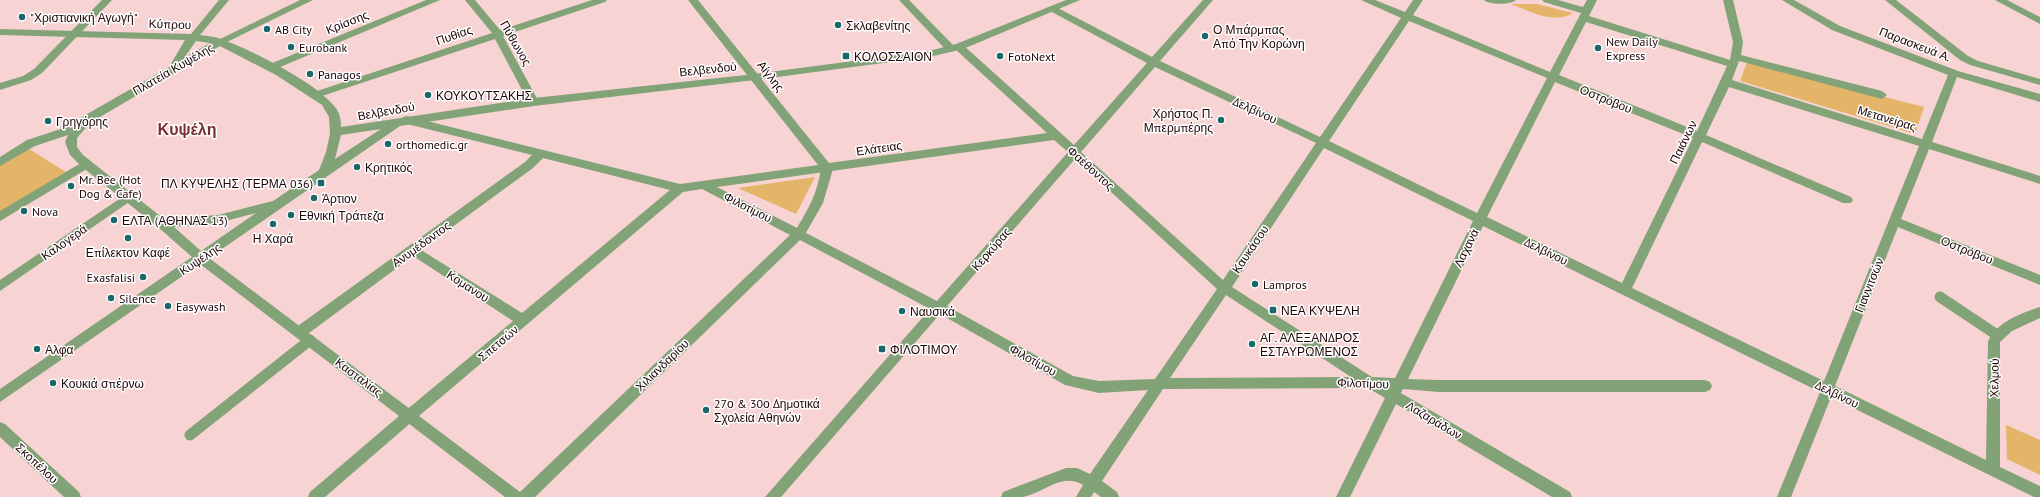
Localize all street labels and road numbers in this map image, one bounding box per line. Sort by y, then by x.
street label: Κρίσσης [323,7,371,37]
street label: Κύπρου [148,16,192,32]
street label: Πύθωνος [497,18,535,68]
street label: Πυθίας [434,22,474,48]
street label: Παρασκευά Α. [1877,23,1953,65]
street label: Πλατεία Κυψέλης [130,40,216,98]
street label: Αίγλης [754,58,788,95]
street label: Βελβενδού [679,59,737,79]
street label: Οστρόβου [1578,82,1634,116]
street label: Δελβίνου [1231,93,1279,127]
street label: Βελβενδού [356,99,416,123]
street label: Μετανείρας [1856,102,1918,134]
street label: Παιάνων [1666,118,1700,166]
street label: Ελάτειας [855,137,903,159]
street label: Φαέθοντος [1064,143,1118,193]
street label: Φιλοτίμου [721,189,775,225]
street label: Ανυμέδοντος [389,218,453,270]
street label: Καλογερά [38,221,90,263]
street label: Καυκάσου [1228,222,1272,276]
street label: Κερκύρας [968,224,1014,274]
street label: Λαχανά [1450,226,1482,270]
street label: Οστρόβου [1939,233,1995,267]
street label: Δελβίνου [1522,234,1570,268]
street label: Κυψέλης [176,240,224,278]
street label: Γιαννιτσών [1851,255,1887,315]
street label: Κομανου [444,267,492,305]
street label: Σπετσών [475,322,521,364]
street label: Χιλιανδαρίου [632,336,692,394]
street label: Φιλοτίμου [1007,341,1059,379]
street label: Κασταλίας [332,354,386,400]
street label: Χελμού [1986,358,2002,398]
street label: Φιλοτίμου [1337,375,1389,391]
street label: Δελβίνου [1813,377,1861,411]
street label: Λαζαράδων [1403,398,1465,442]
street label: Σκοπέλου [13,440,61,486]

